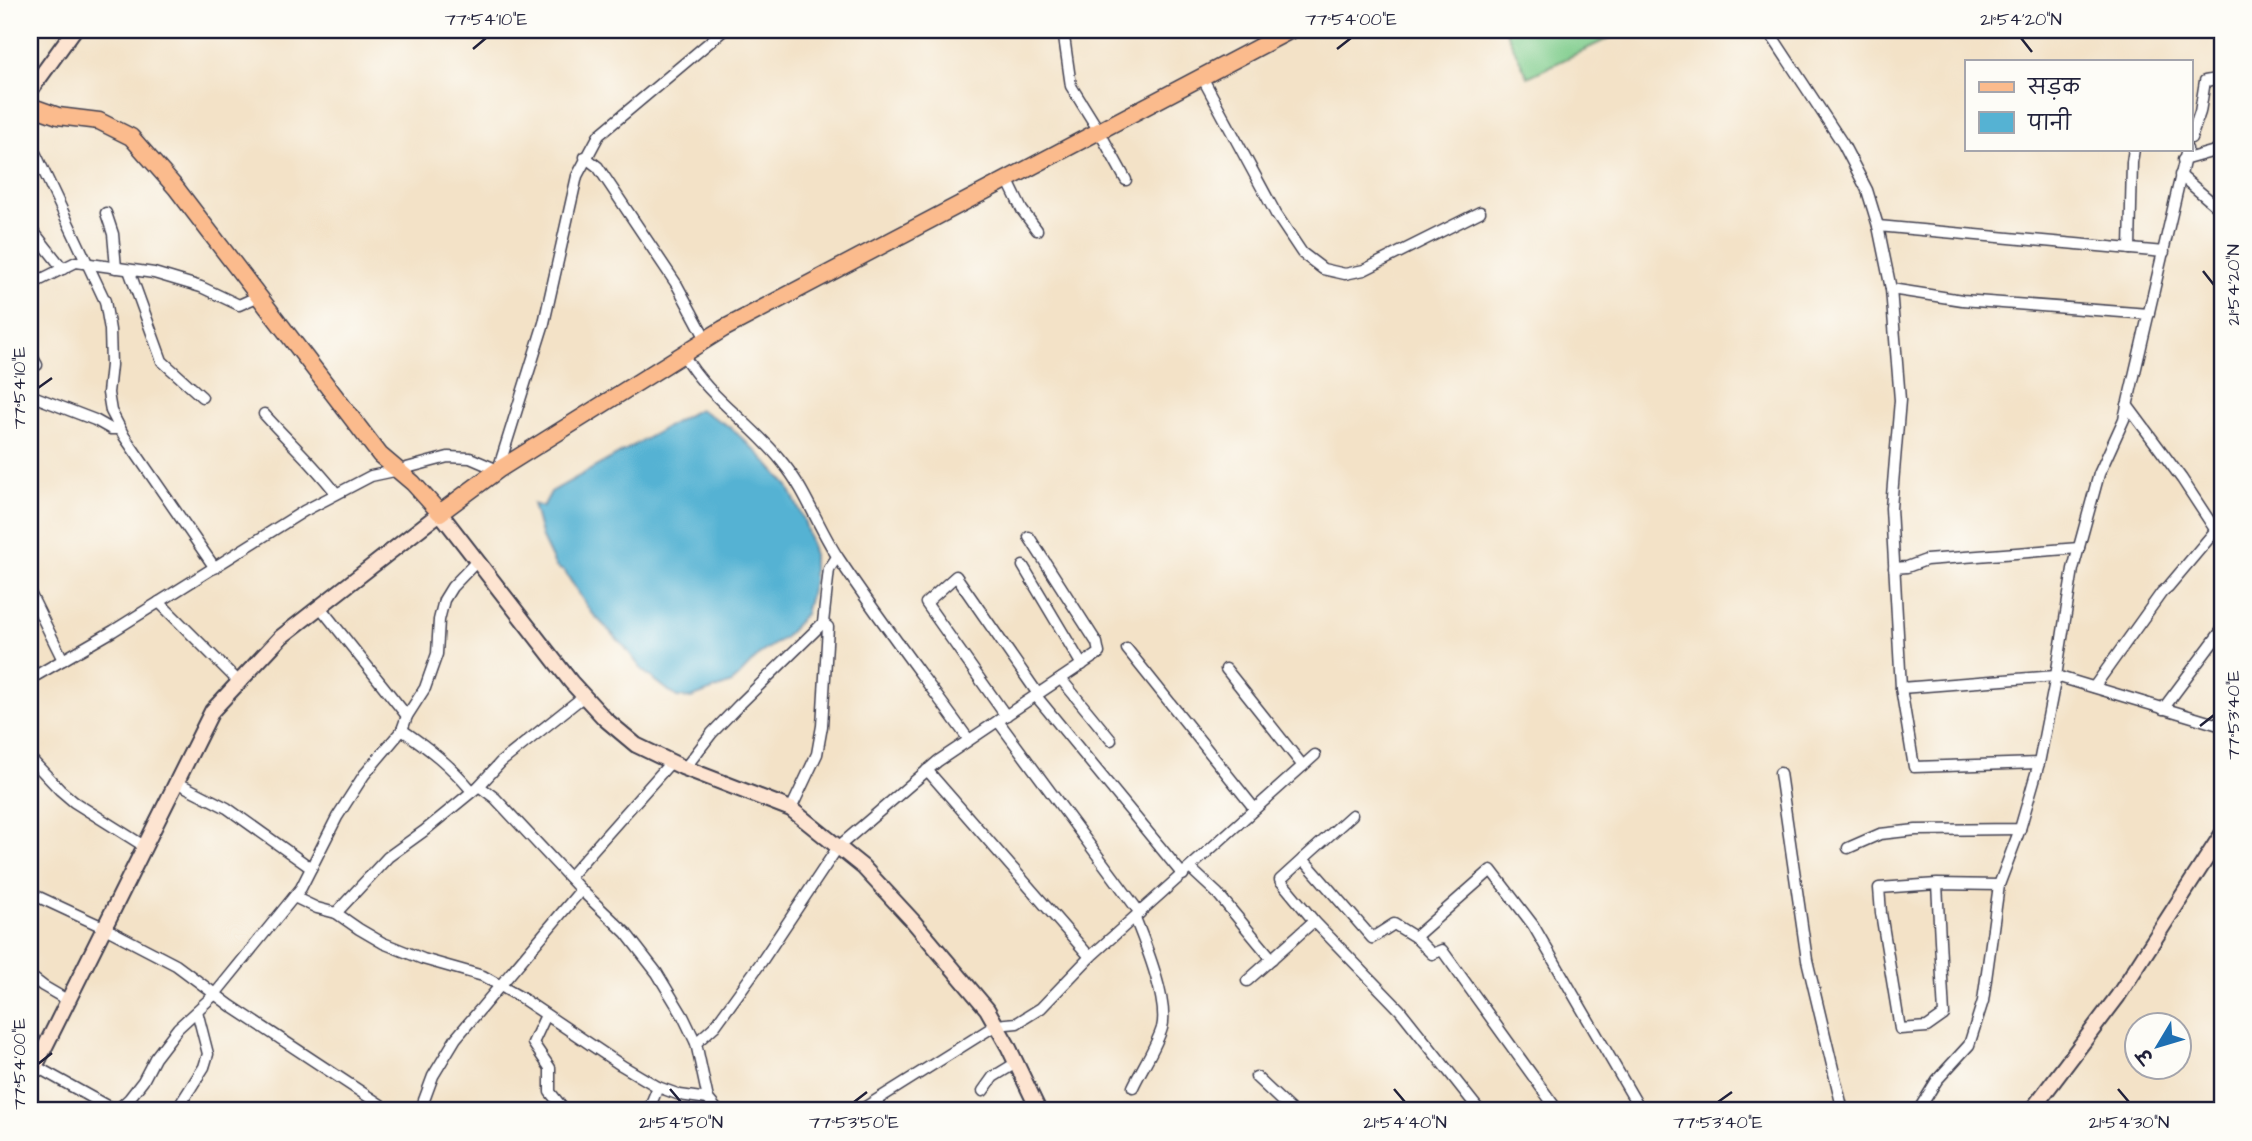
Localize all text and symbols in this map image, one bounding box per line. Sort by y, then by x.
text: 77°54'10"E [445,7,528,32]
text: 77°54'00"E [1305,7,1397,32]
text: 21°54'20"N [1980,7,2062,32]
legend [1965,60,2192,150]
text: सड़क [2027,73,2081,102]
text: पानी [2027,107,2073,138]
text: 21°54'20"N [2221,244,2246,326]
text: 77°54'10"E [7,346,32,429]
text: 77°53'40"E [2221,670,2246,760]
north arrow [2122,1012,2192,1082]
text: 77°54'00"E [7,1018,32,1110]
text: उ [2130,1040,2162,1070]
text: 21°54'50"N [639,1110,723,1135]
text: 77°53'50"E [809,1110,899,1135]
text: 21°54'40"N [1363,1110,1447,1135]
text: 77°53'40"E [1673,1110,1763,1135]
text: 21°54'30"N [2089,1110,2169,1135]

